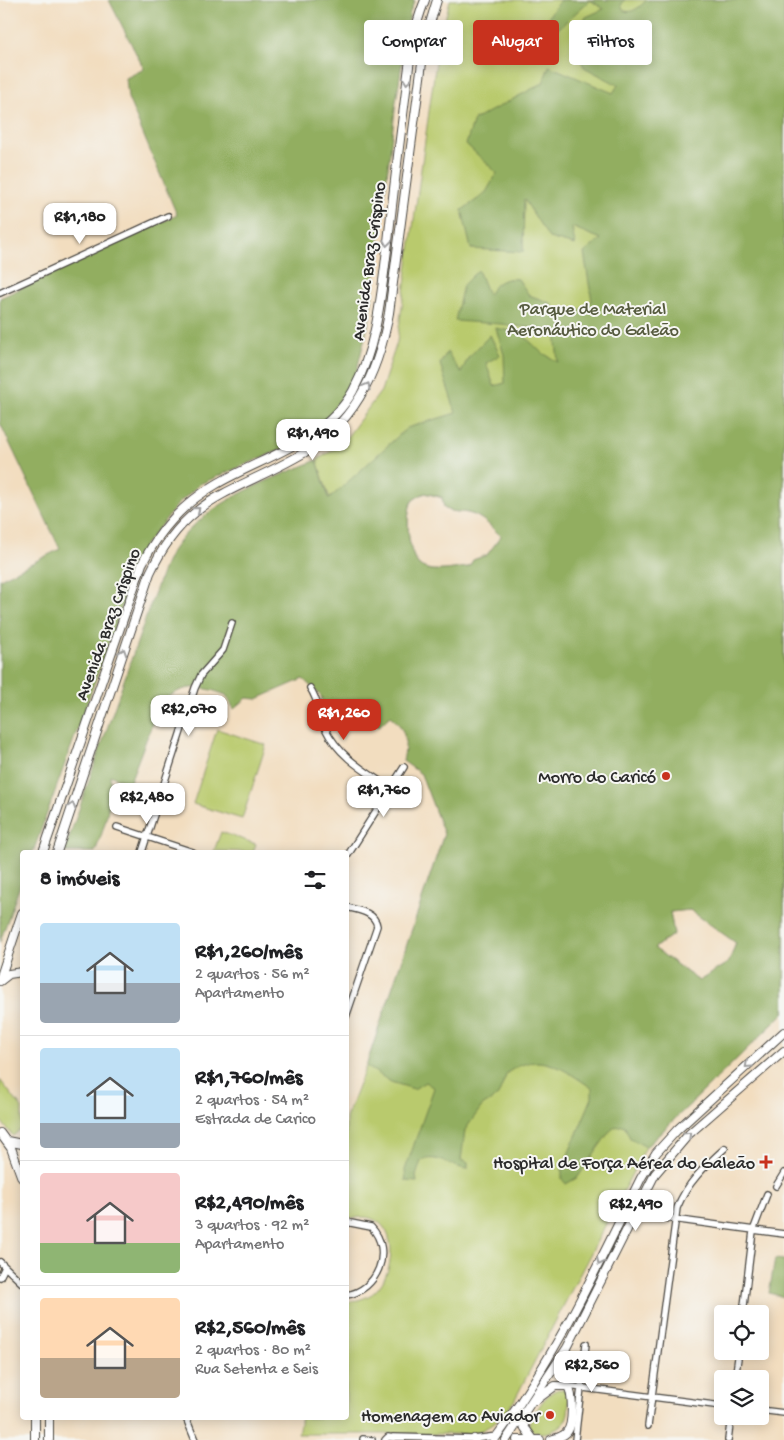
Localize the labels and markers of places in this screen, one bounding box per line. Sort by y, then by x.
pin: R$1,180 [34,202,126,245]
pin: R$1,490 [267,418,359,461]
pin: R$2,070 [143,694,235,737]
pin: R$1,260 [298,698,390,741]
place label: Morro do Caricó [538,768,656,789]
marker: Morro do Caricó [660,770,672,782]
pin: R$1,760 [338,776,430,818]
pin: R$2,480 [101,782,193,825]
place label: Hospital de Força Aérea do Galeão [493,1154,755,1175]
marker: Hospital de Força Aérea do Galeão [759,1155,773,1169]
pin: R$2,490 [590,1190,682,1232]
pin: R$2,560 [546,1350,638,1393]
place label: Homenagem ao Aviador [361,1407,542,1428]
marker: Homenagem ao Aviador [544,1409,556,1421]

